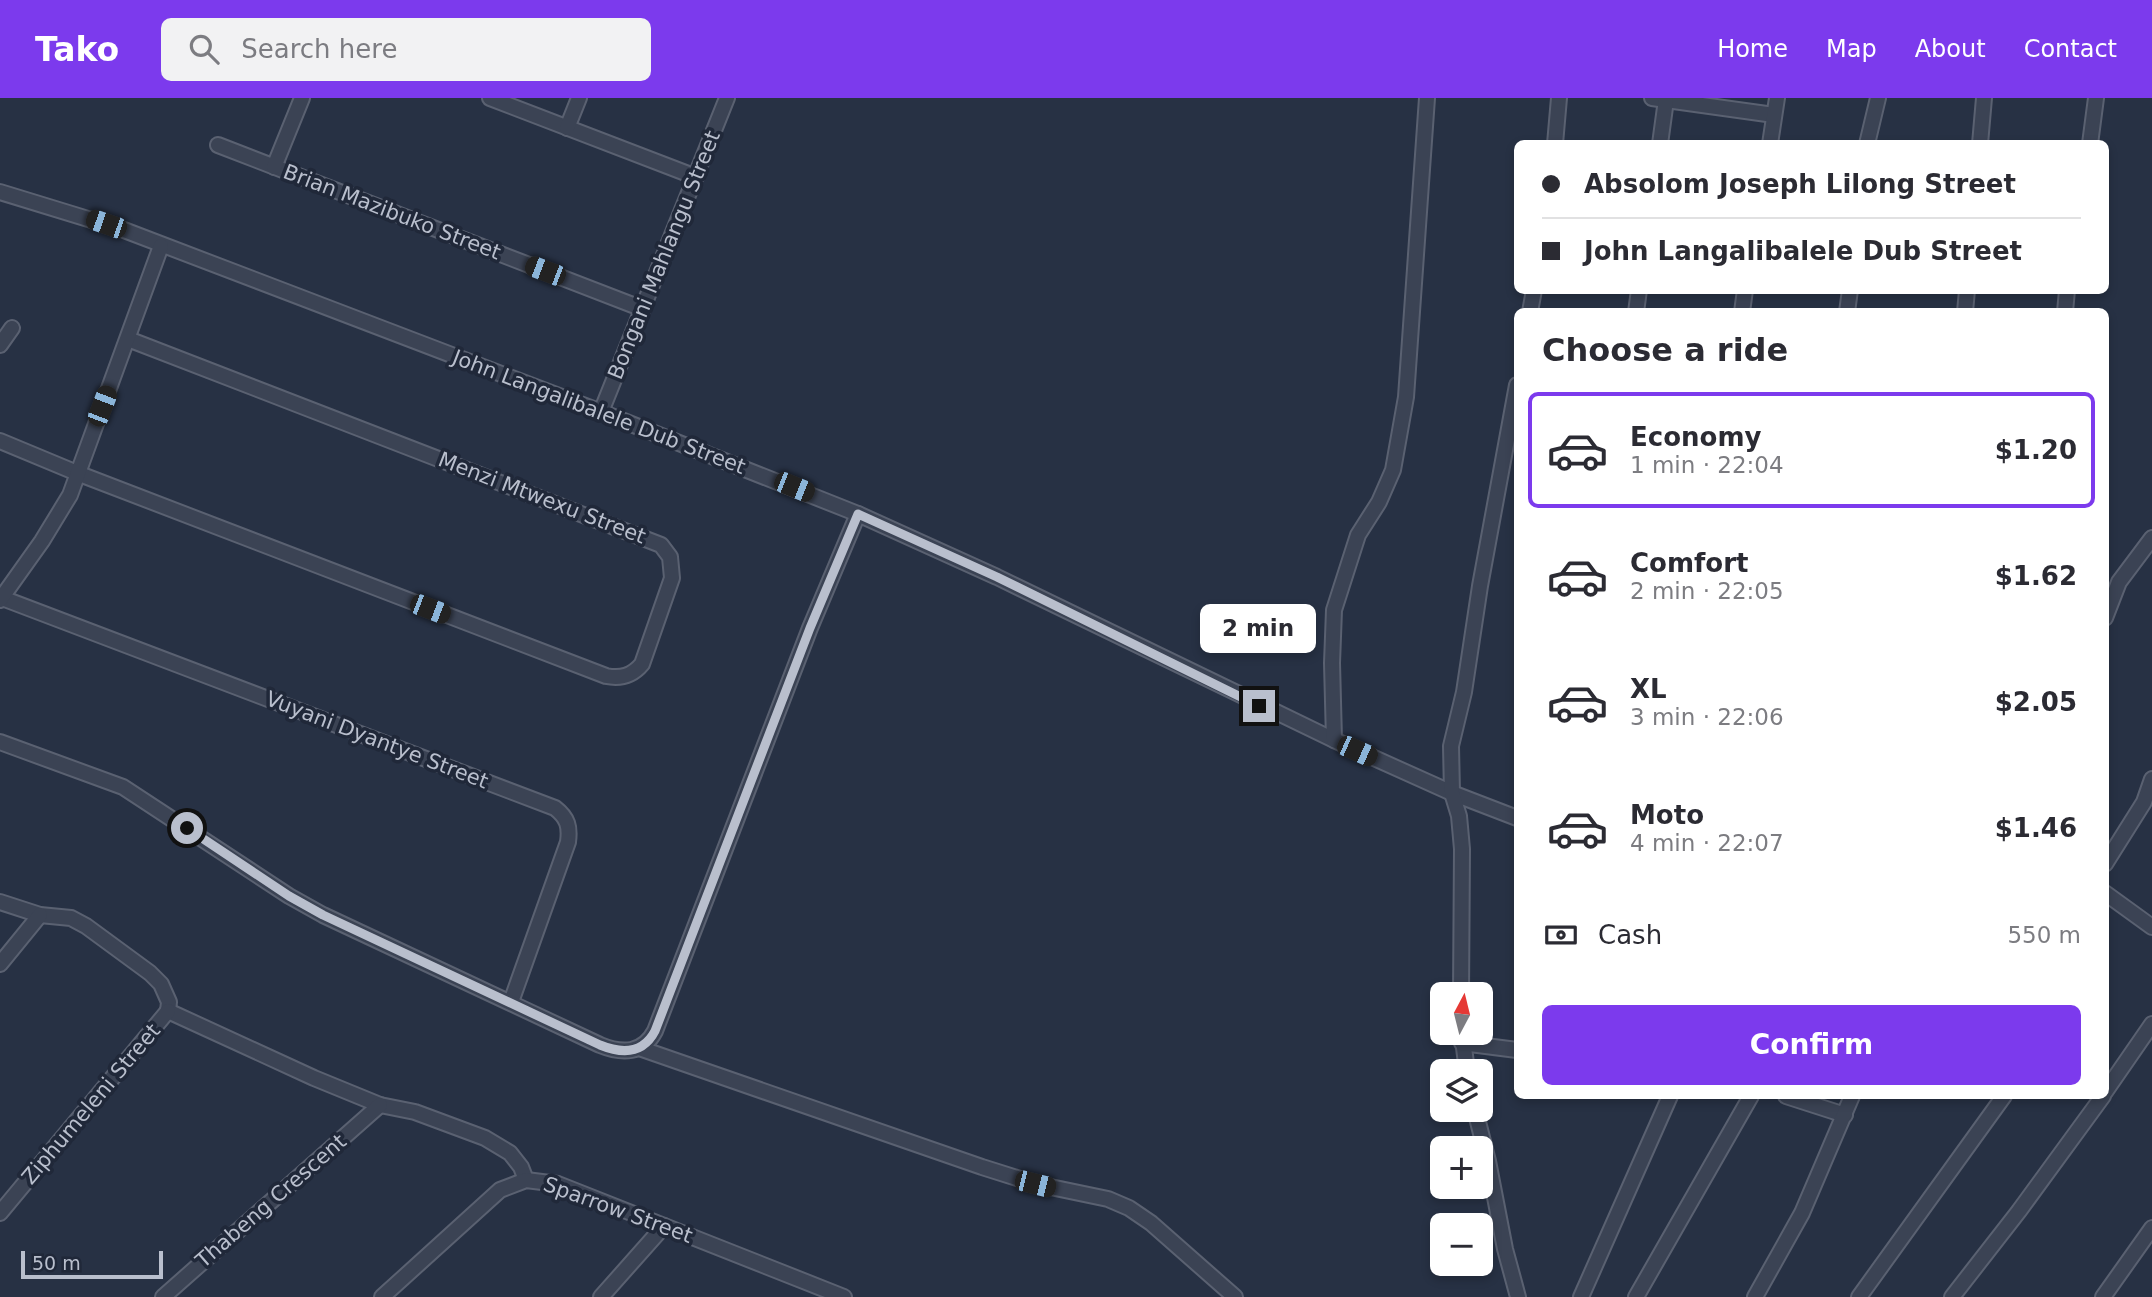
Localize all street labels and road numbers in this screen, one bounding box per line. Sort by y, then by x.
street label: Bongani Mahlangu Street [603,127,725,383]
street label: Brian Mazibuko Street [280,159,504,265]
street label: John Langalibalele Dub Street [447,344,749,479]
street label: Menzi Mtwexu Street [435,447,649,549]
street label: Vuyani Dyantye Street [262,686,492,794]
street label: Ziphumeleni Street [17,1019,165,1189]
street label: Thabeng Crescent [190,1129,351,1273]
street label: Sparrow Street [540,1172,696,1248]

